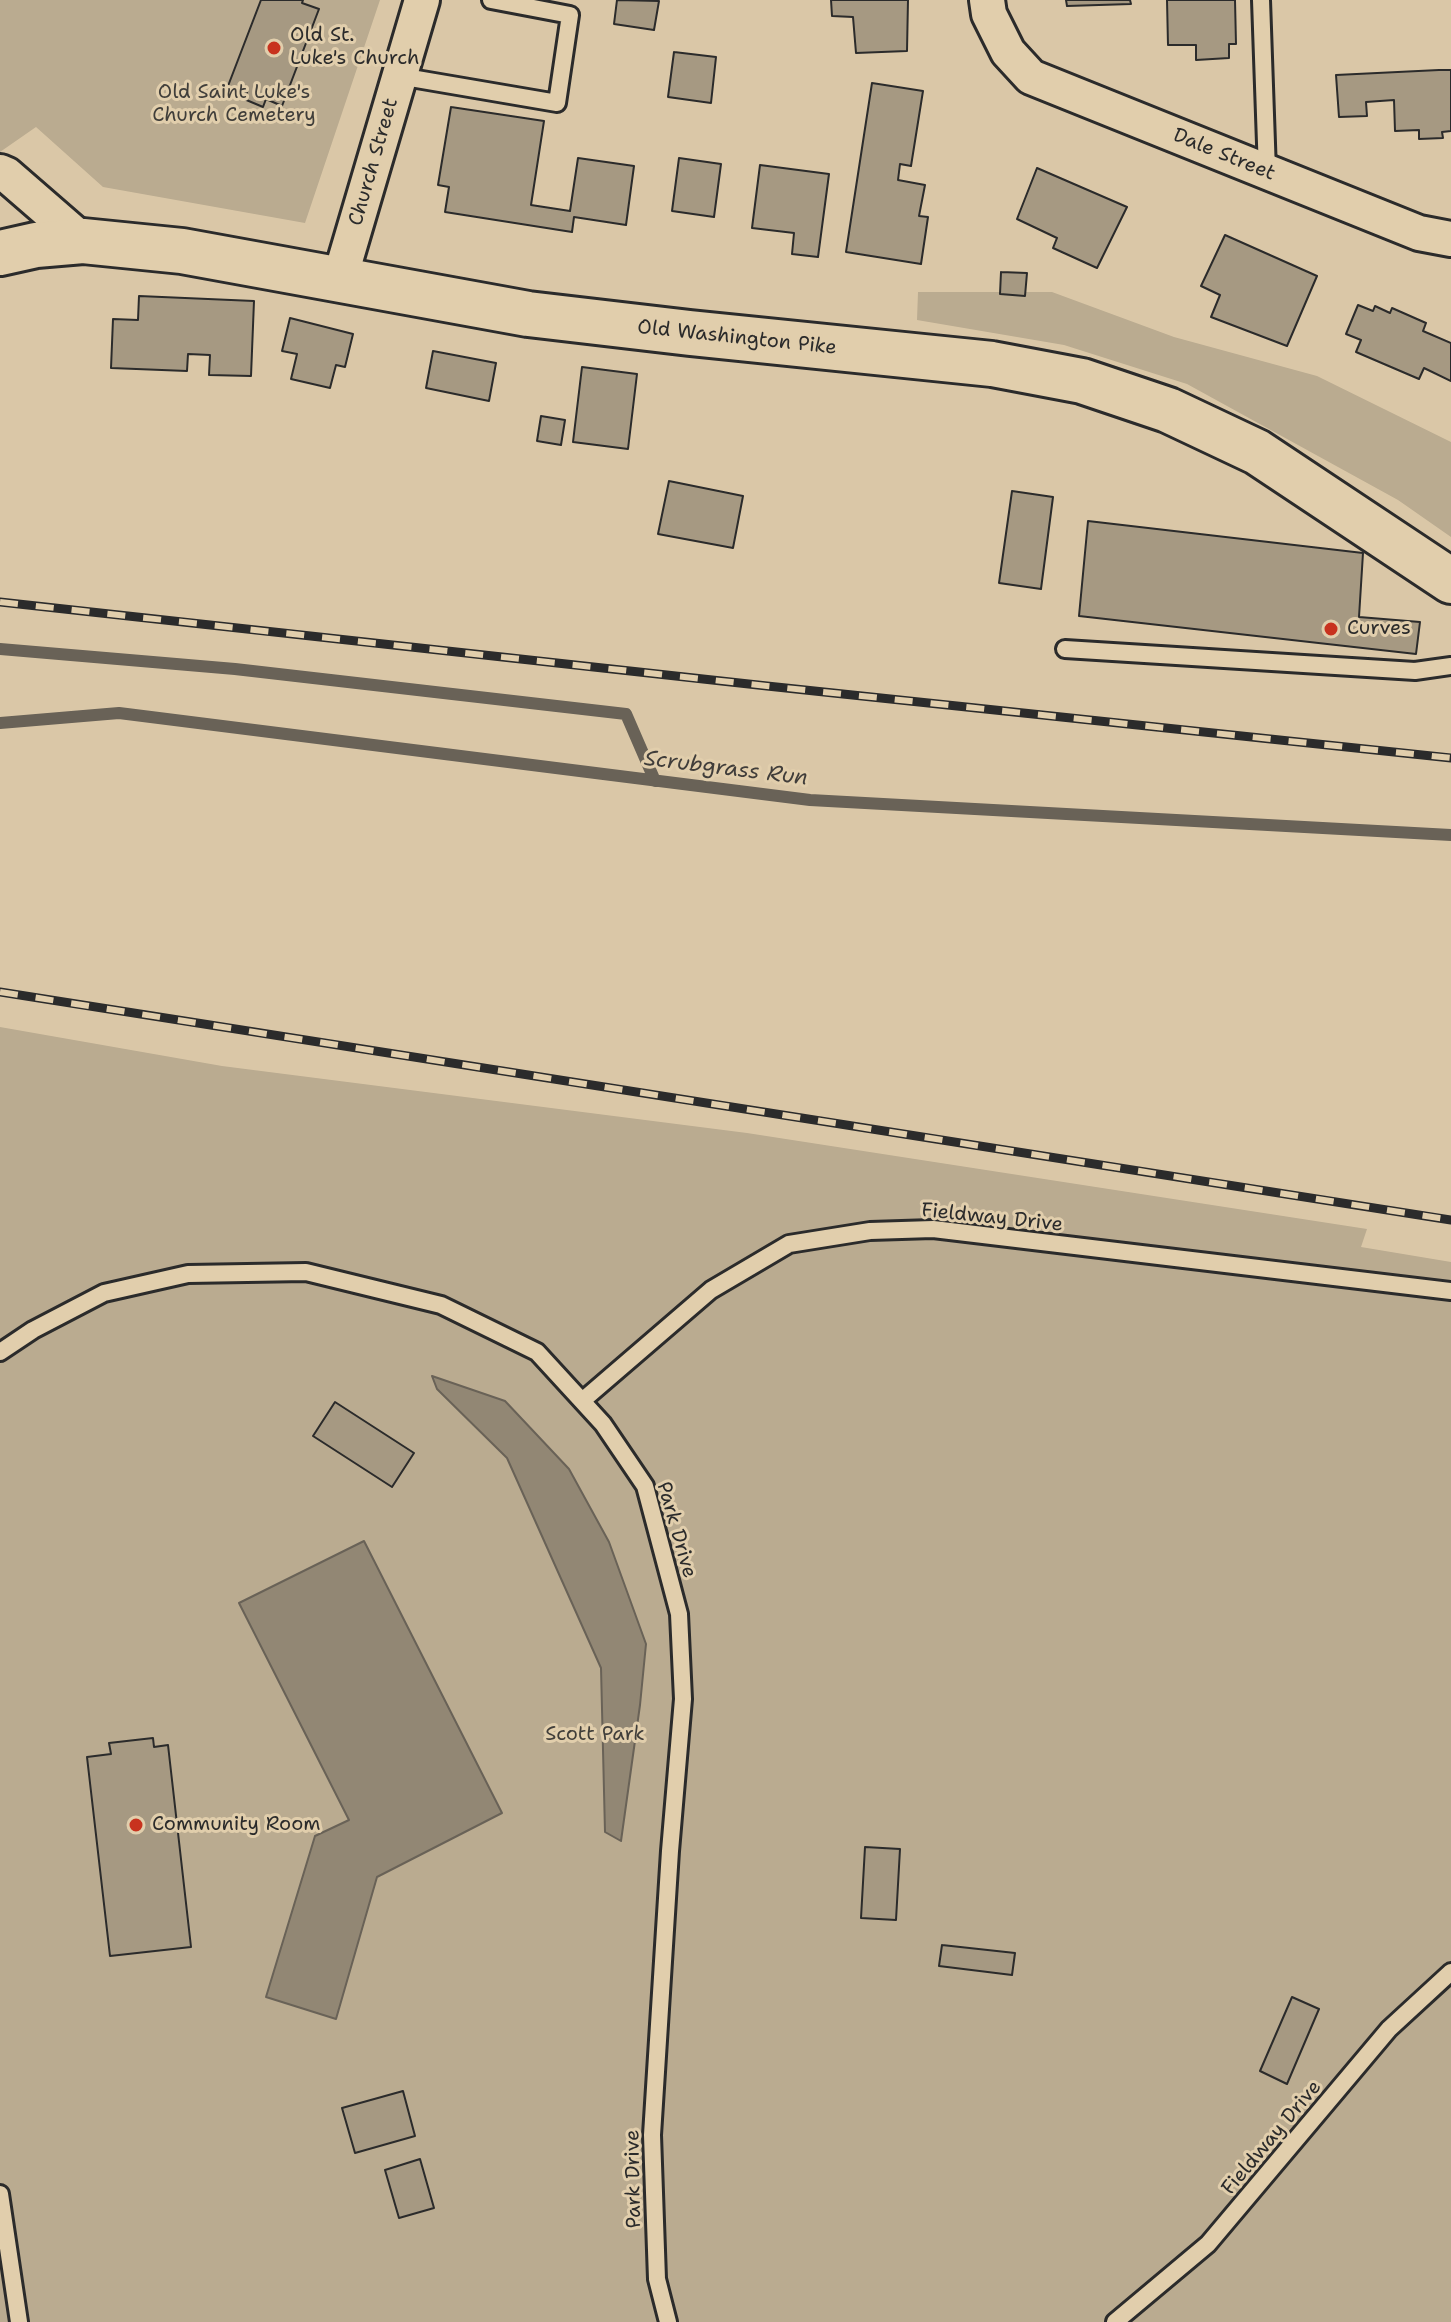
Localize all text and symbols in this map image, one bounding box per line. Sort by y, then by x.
place label: Old St. Luke's Church [290,24,419,71]
marker: Old St. Luke's Church [265,39,283,57]
park label: Old Saint Luke's Church Cemetery [152,81,316,128]
street label: Church Street [344,95,404,229]
street label: Dale Street [1169,124,1279,186]
street label: Old Washington Pike [636,316,838,360]
place label: Curves [1347,617,1411,641]
marker: Curves [1322,620,1340,638]
water label: Scrubgrass Run [643,746,809,792]
street label: Fieldway Drive [920,1199,1064,1237]
street label: Park Drive [651,1479,701,1581]
park label: Scott Park [545,1723,645,1747]
place label: Community Room [152,1813,321,1837]
marker: Community Room [127,1816,145,1834]
street label: Fieldway Drive [1217,2076,1327,2200]
street label: Park Drive [621,2129,647,2229]

